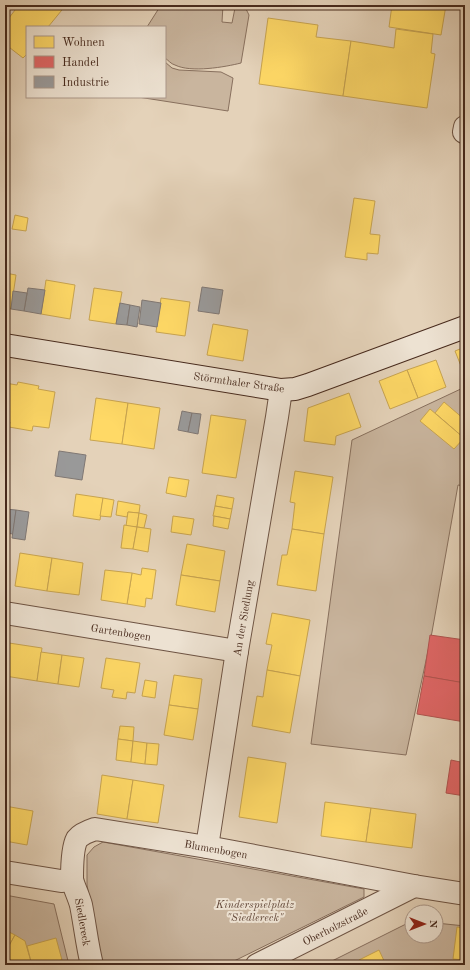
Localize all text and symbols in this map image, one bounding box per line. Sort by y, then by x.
legend [26,26,166,98]
text: Wohnen [62,37,105,49]
text: Handel [62,57,99,69]
text: Industrie [62,77,109,89]
street label: Störmthaler Straße [193,372,285,395]
street label: An der Siedlung [232,579,257,657]
street label: Gartenbogen [90,623,152,644]
street label: Blumenbogen [183,839,248,861]
street label: Siedlereck [72,897,91,947]
park label: Kinderspielplatz "Siedlereck" [215,900,294,924]
north arrow [404,904,444,944]
street label: Oberholzstraße [301,906,370,948]
text: N [427,920,438,929]

